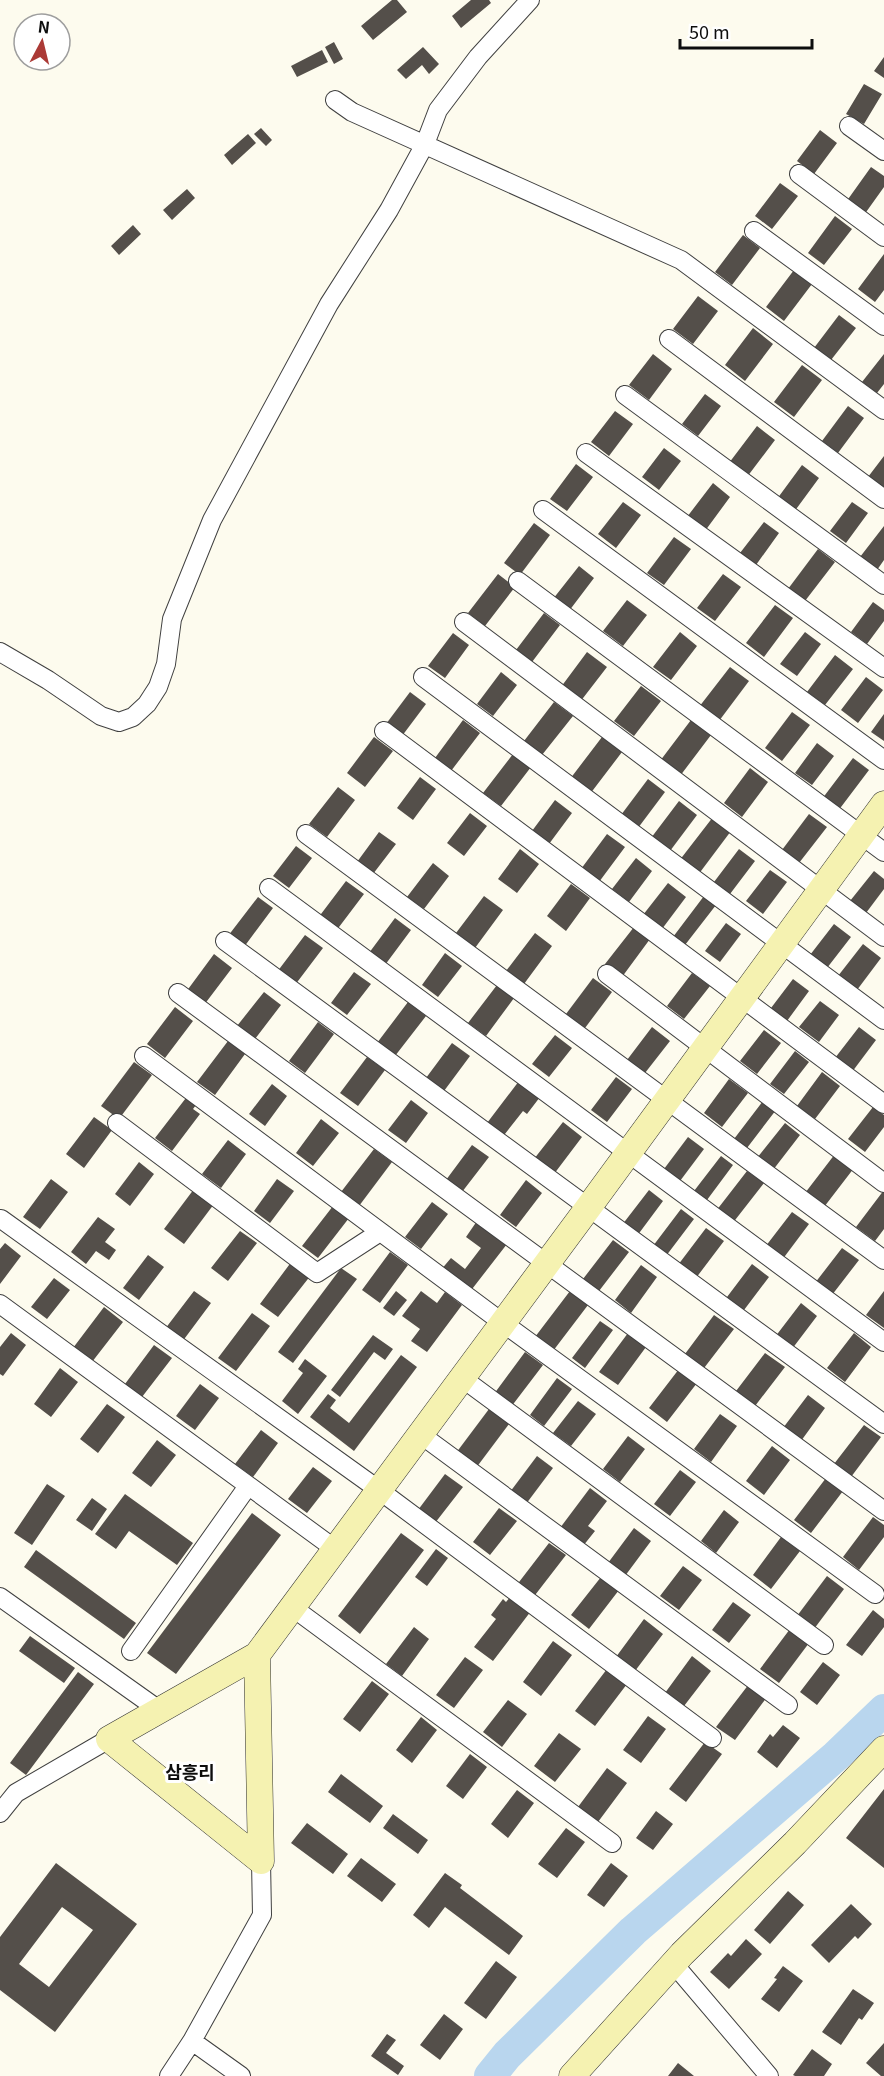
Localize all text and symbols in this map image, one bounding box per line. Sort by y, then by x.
north arrow [12,12,72,72]
scale bar [680,12,812,50]
text: N [37,13,51,39]
text: 50 m [689,18,730,44]
district label: 삼흥리 [165,1758,215,1784]

